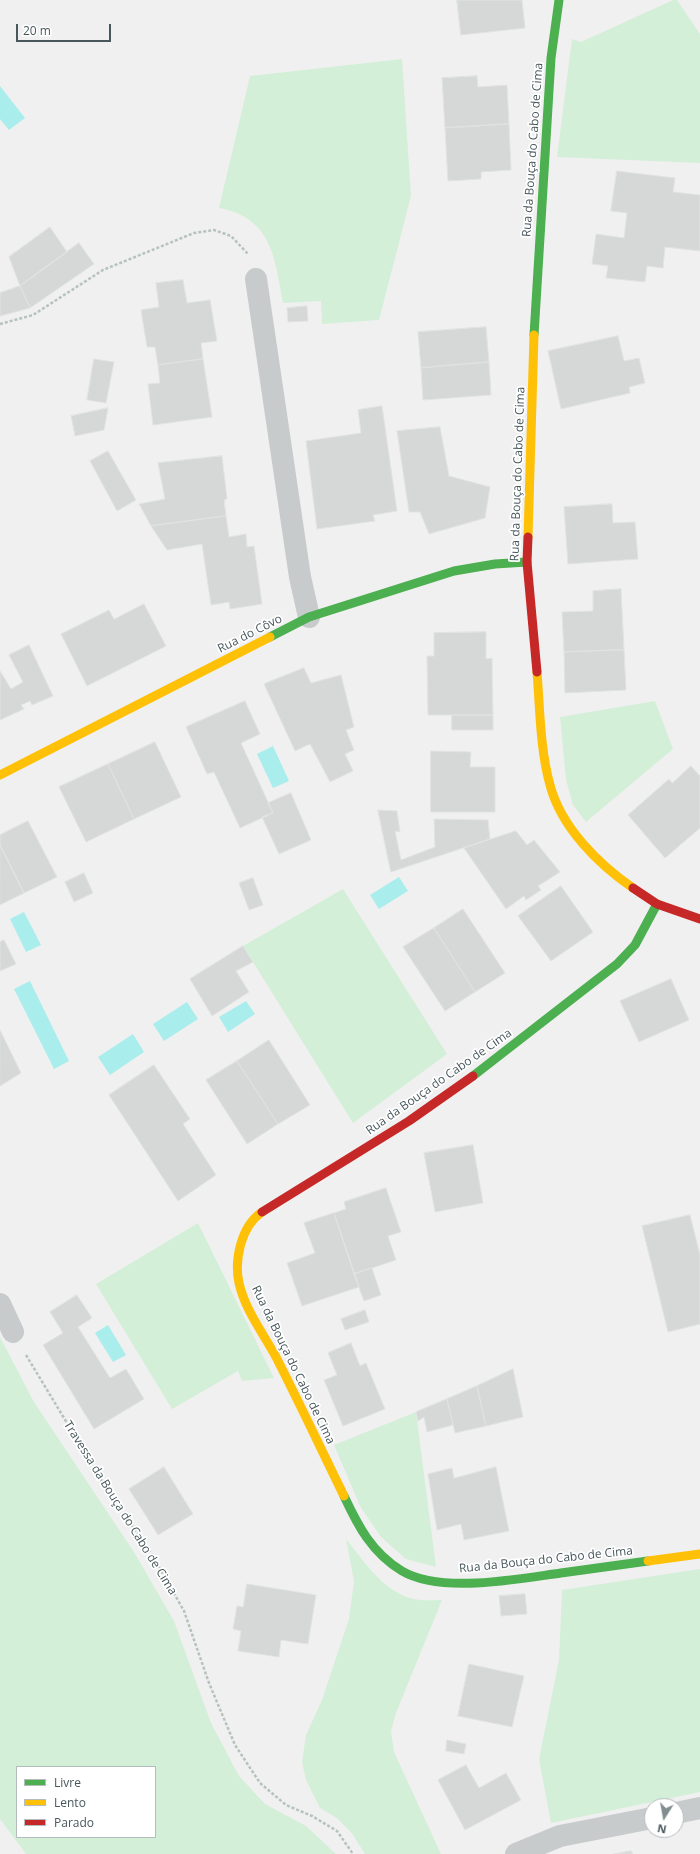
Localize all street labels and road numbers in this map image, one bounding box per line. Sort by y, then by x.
street label: Rua da Bouça do Cabo de Cima [520,62,546,238]
street label: Rua da Bouça do Cabo de Cima [508,386,528,562]
street label: Rua do Côvo [215,612,285,656]
street label: Rua da Bouça do Cabo de Cima [363,1026,515,1138]
street label: Rua da Bouça do Cabo de Cima [248,1283,338,1447]
street label: Travessa da Bouça do Cabo de Cima [60,1418,180,1598]
street label: Rua da Bouça do Cabo de Cima [458,1544,634,1576]

